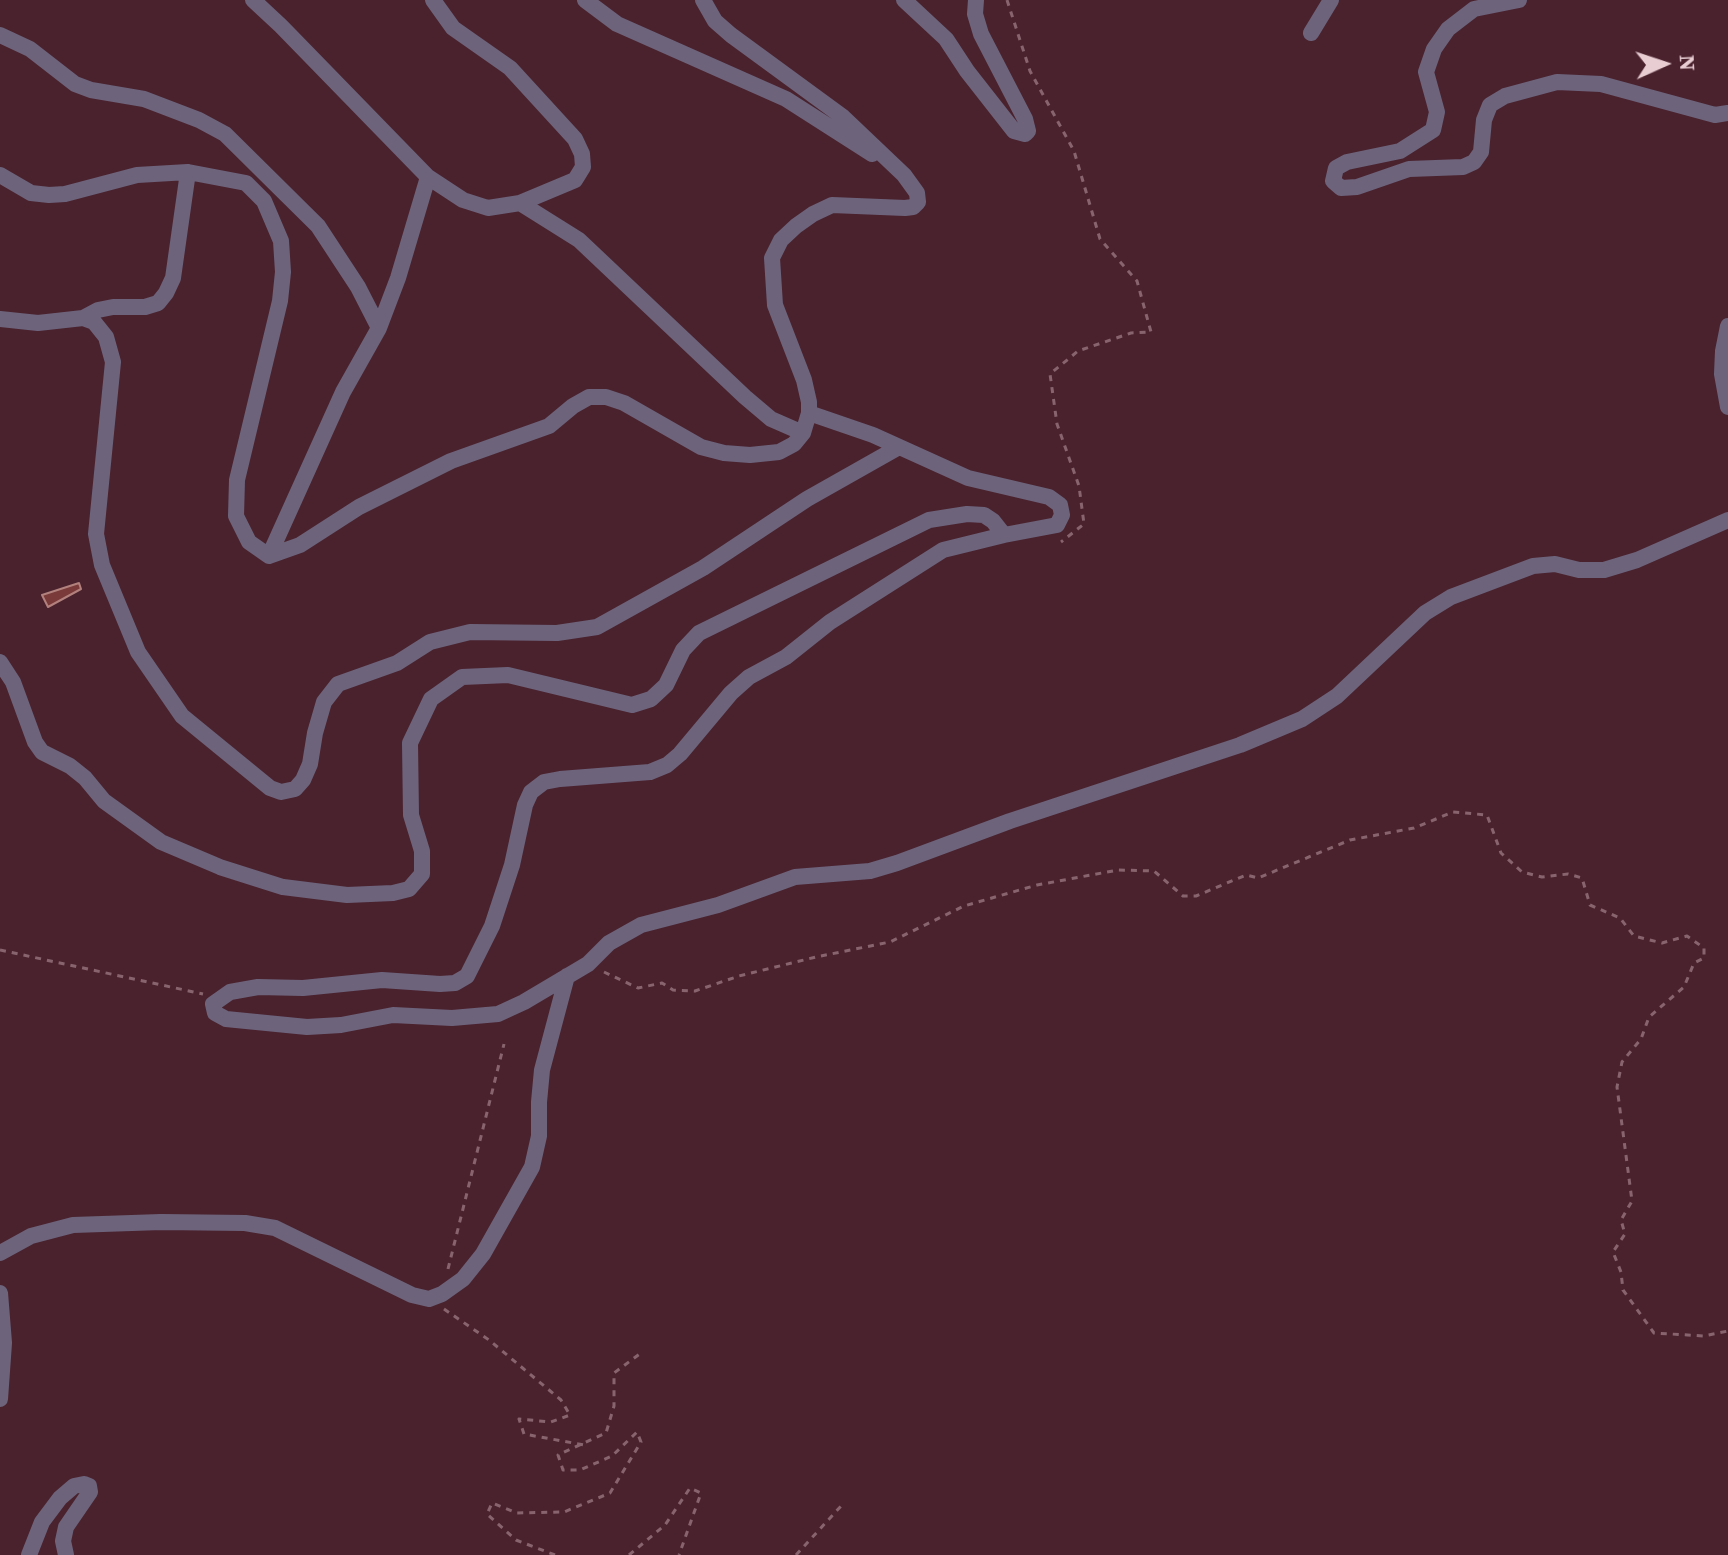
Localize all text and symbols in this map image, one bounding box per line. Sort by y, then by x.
north arrow [1624,24,1704,104]
text: N [1673,54,1703,72]

